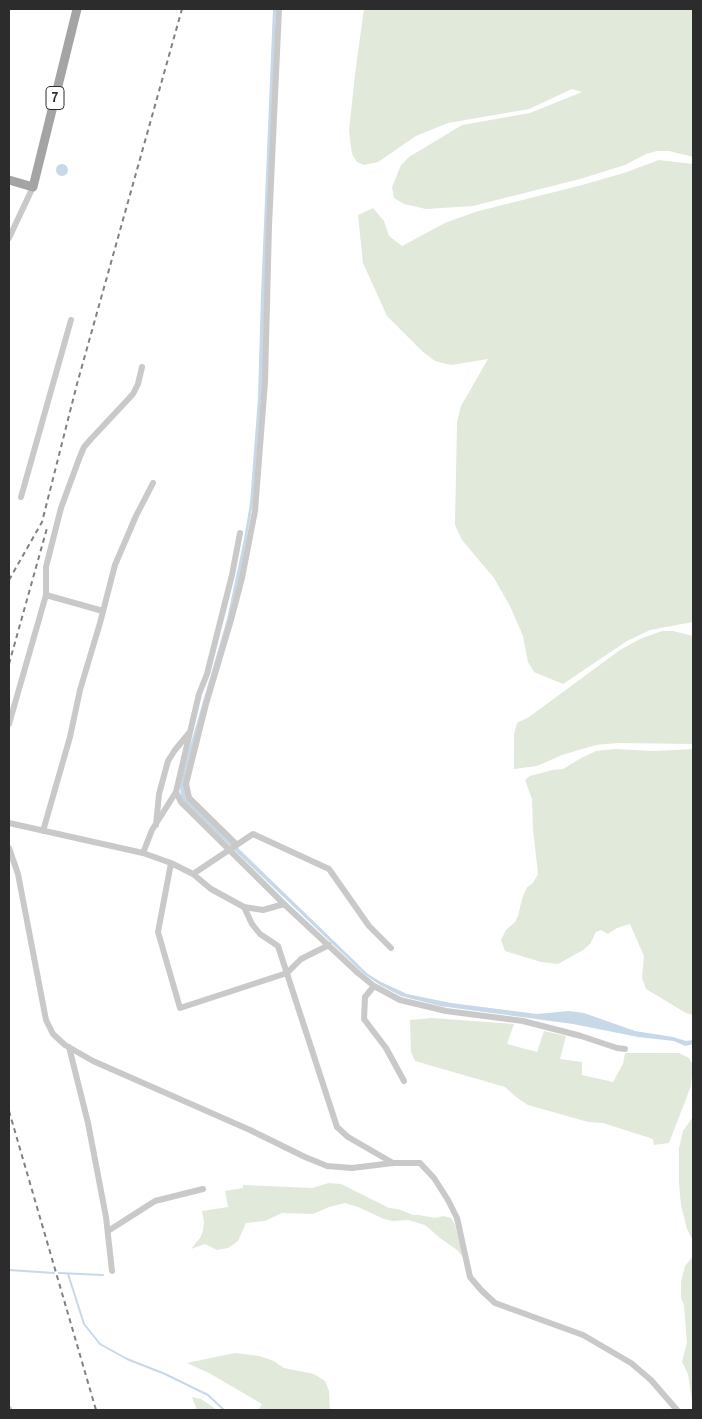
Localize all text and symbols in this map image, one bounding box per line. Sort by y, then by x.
road number: 7 [46,86,64,110]

